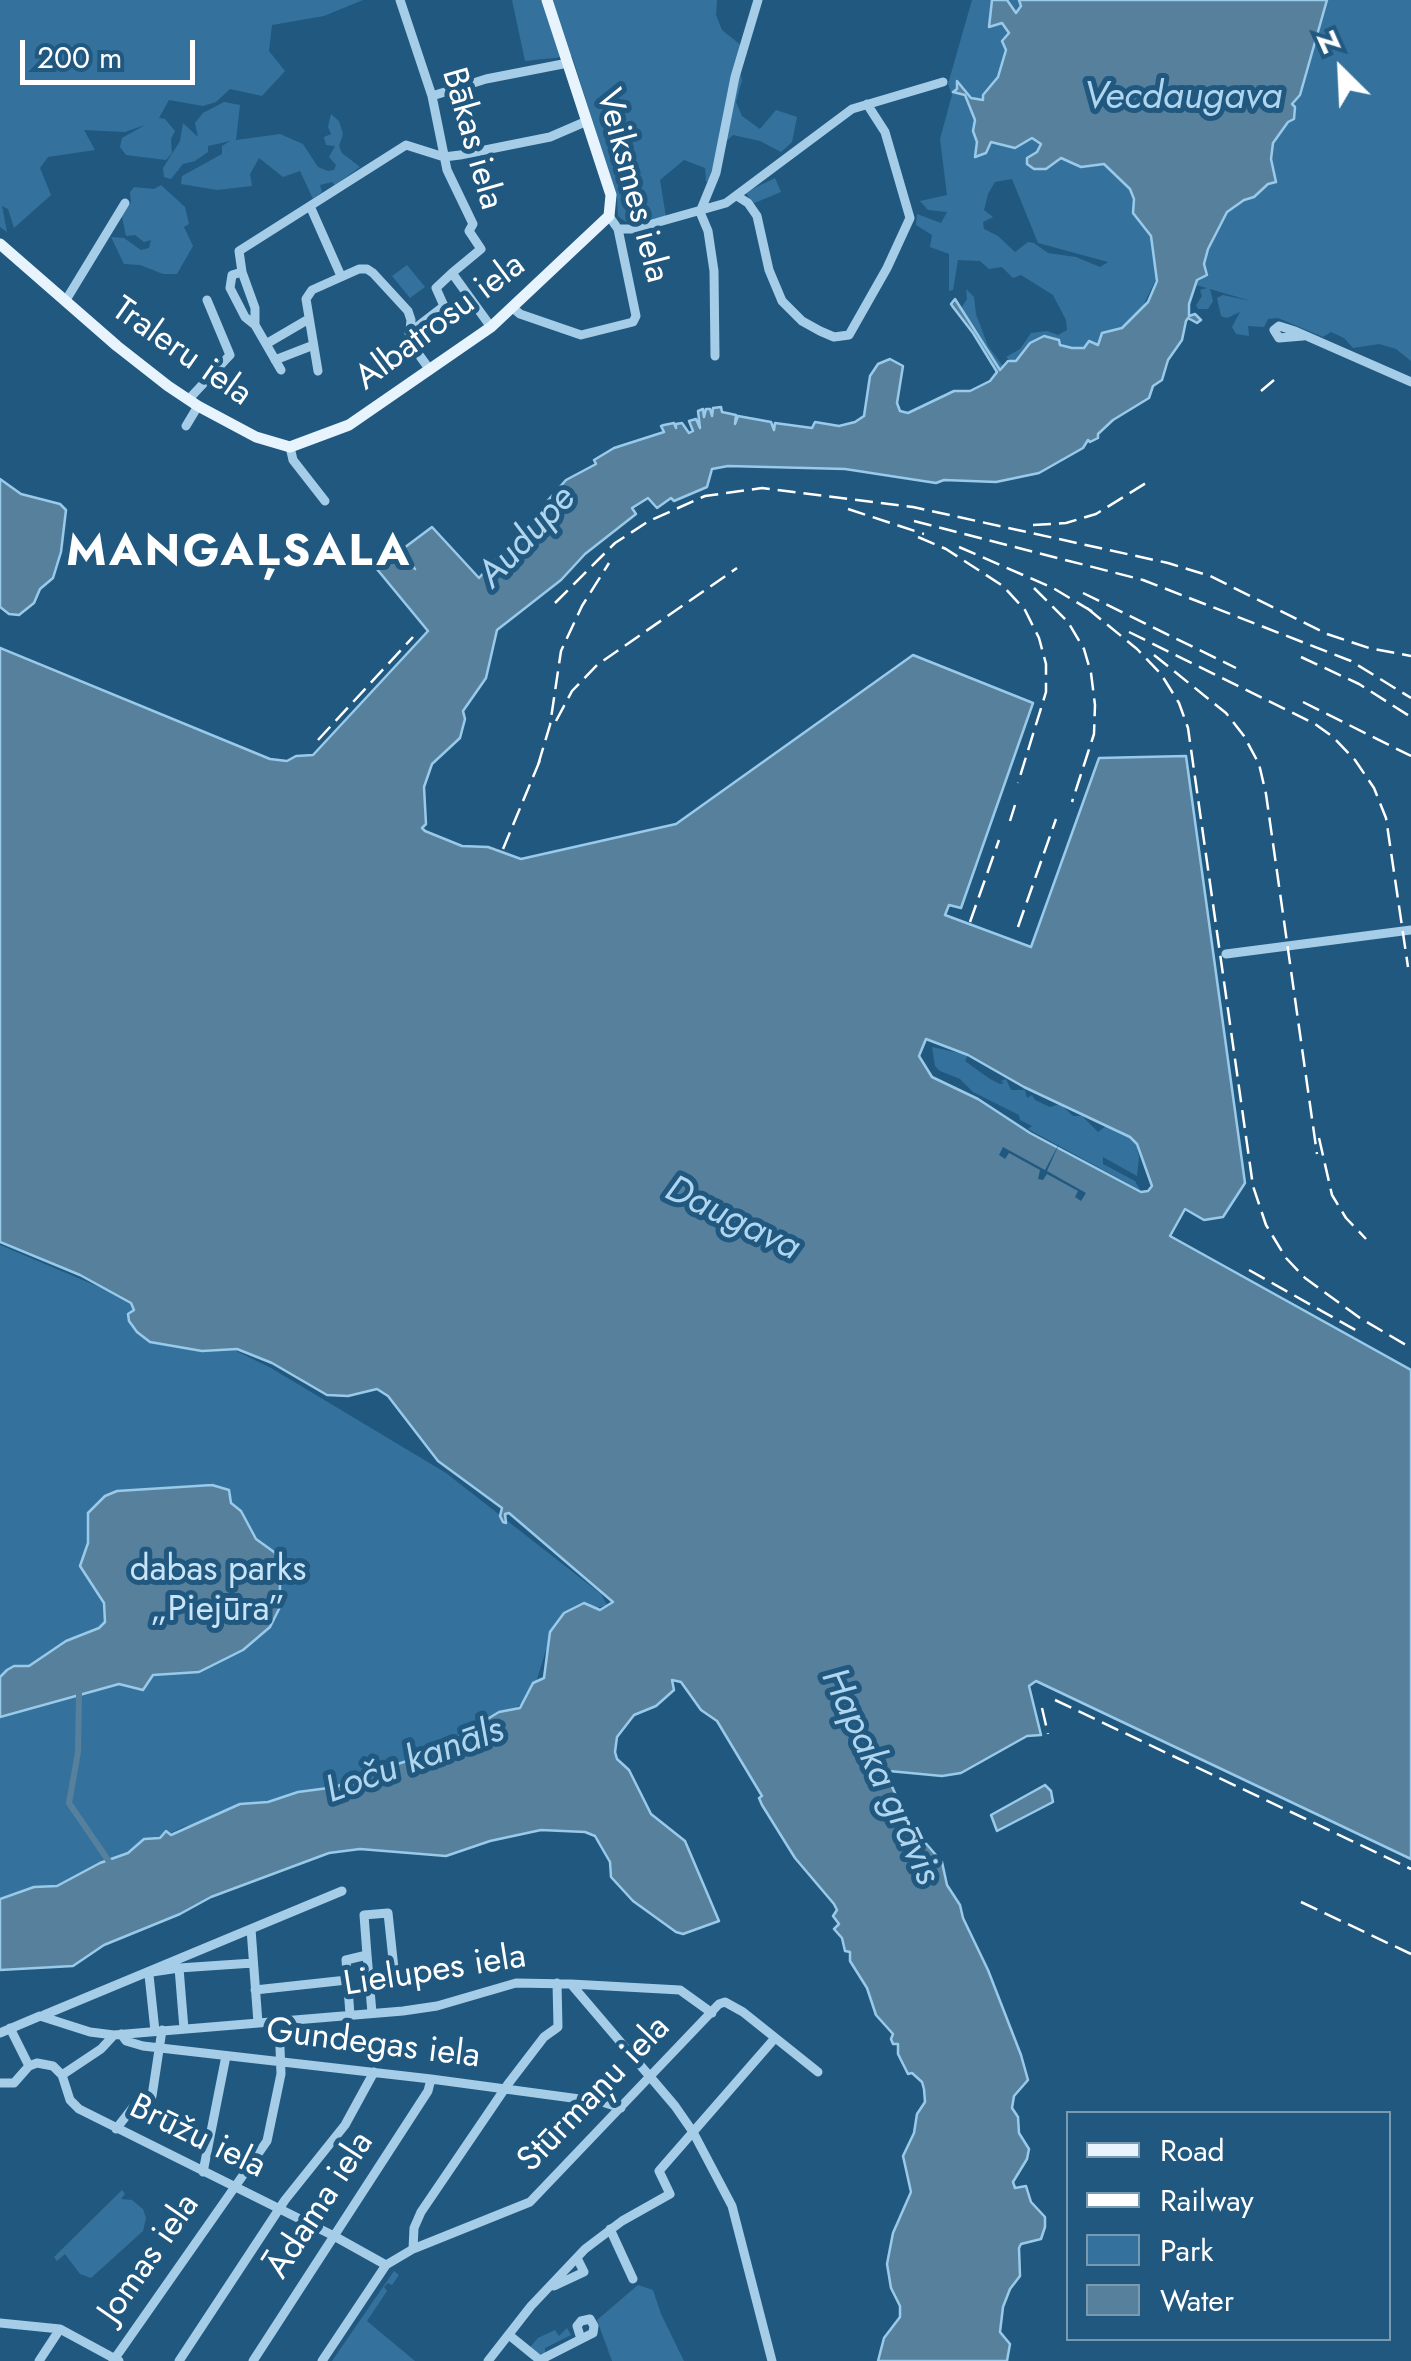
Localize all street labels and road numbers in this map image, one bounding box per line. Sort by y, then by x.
street label: Bākas iela [431,63,511,215]
street label: Veiksmes iela [585,85,677,287]
street label: Albatrosu iela [348,245,534,401]
street label: Traleru iela [103,290,259,416]
street label: Lielupes iela [341,1937,529,2007]
street label: Stūrmaņu iela [510,2008,680,2182]
street label: Gundegas iela [264,2011,482,2079]
street label: Brūžu iela [122,2087,272,2189]
street label: Ādama iela [258,2125,384,2287]
street label: Jomas iela [90,2186,210,2332]

